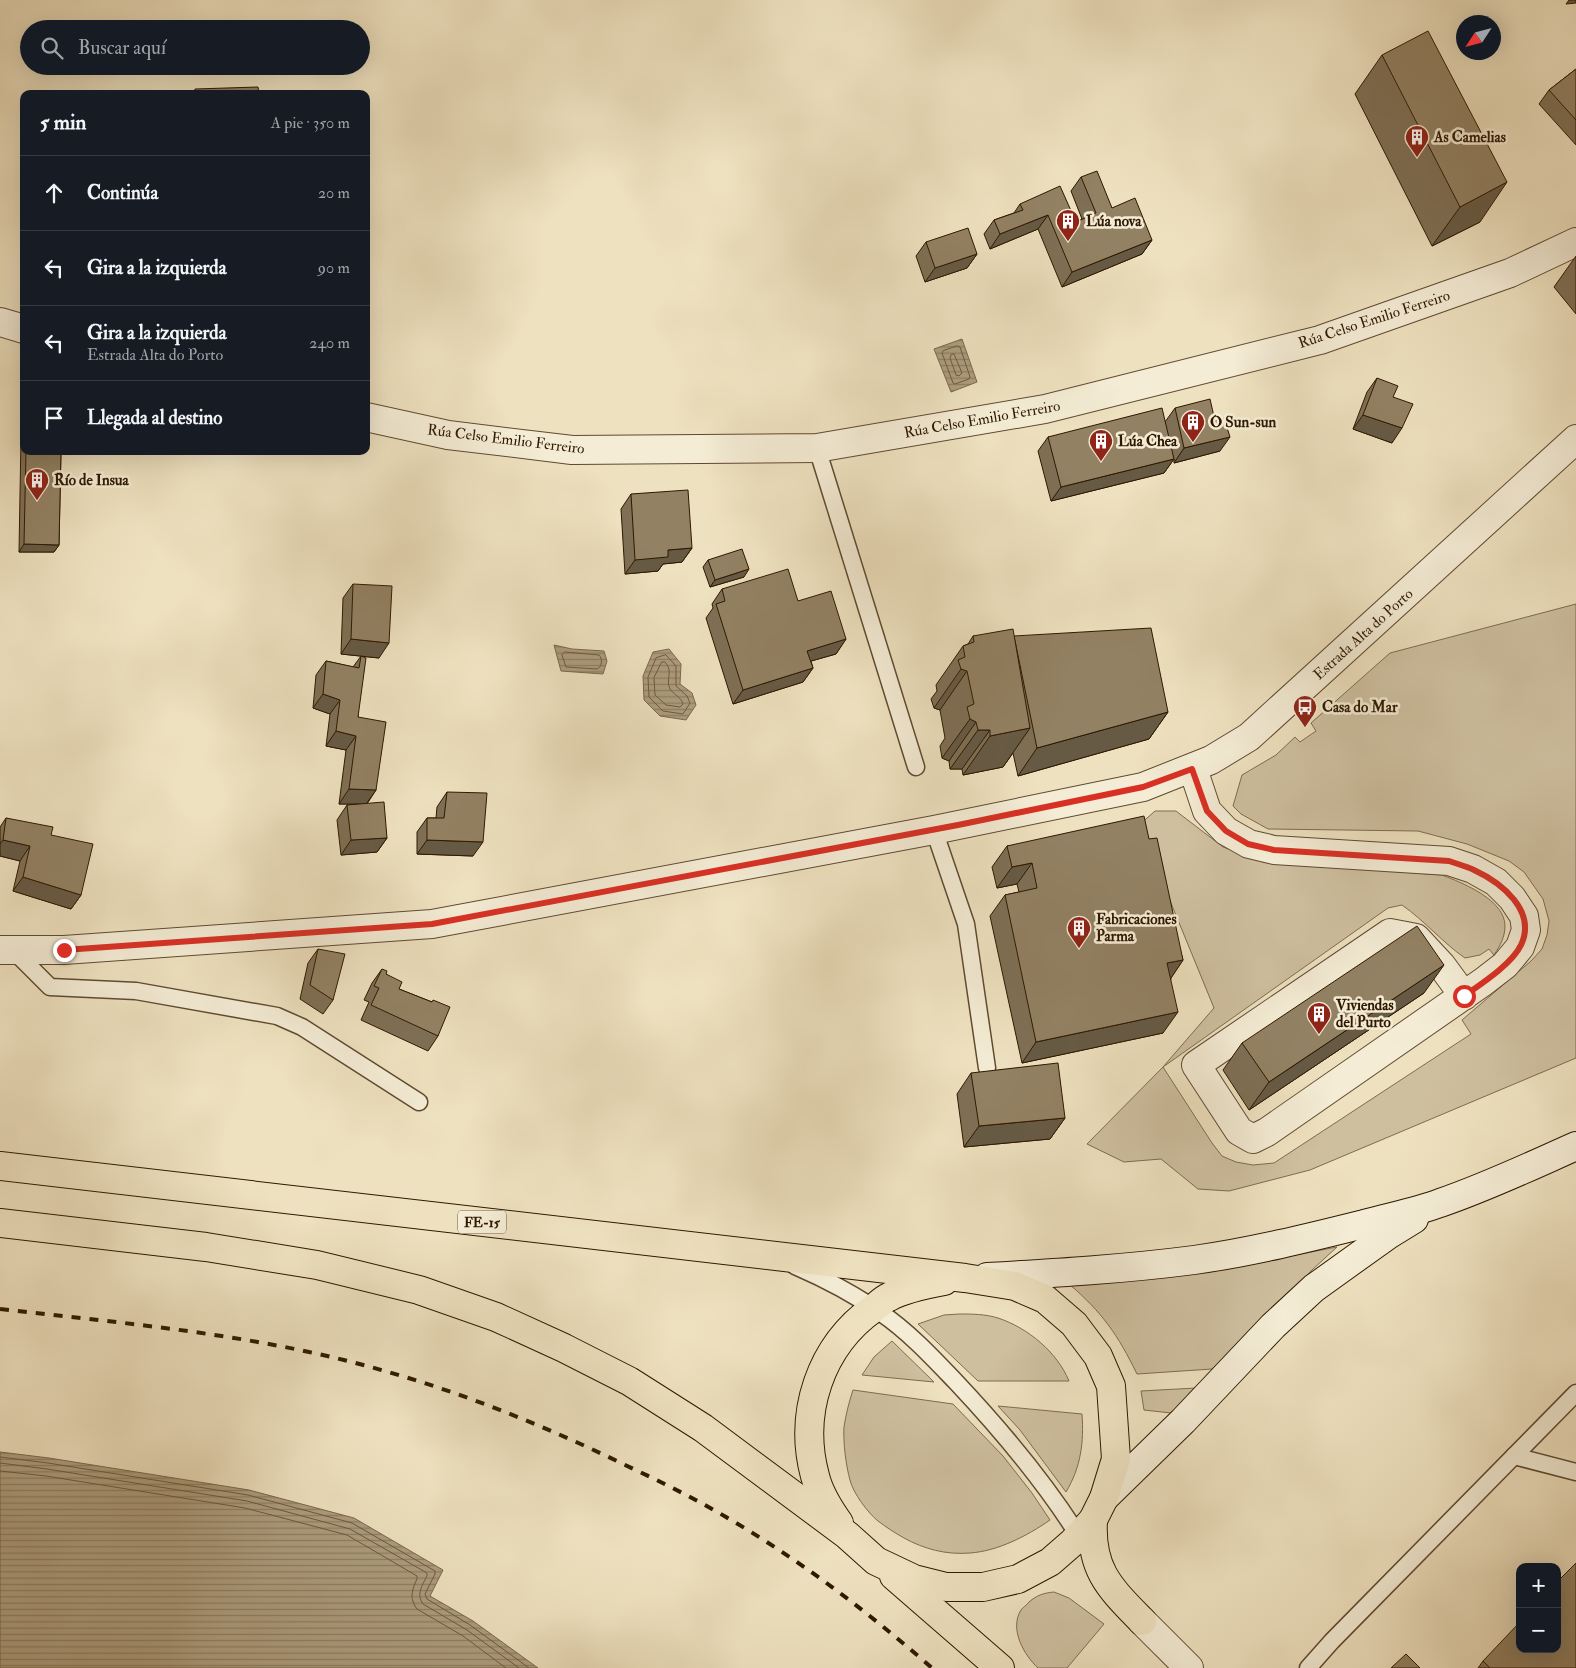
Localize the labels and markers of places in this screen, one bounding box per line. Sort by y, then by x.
building icon: As Camelias [1404,124,1430,158]
place label: As Camelias [1433,128,1506,147]
building icon: Lúa nova [1055,208,1081,242]
place label: Lúa nova [1086,212,1142,231]
building icon: O Sun-sun [1180,409,1206,443]
place label: O Sun-sun [1210,413,1276,432]
building icon: Lúa Chea [1088,428,1114,462]
place label: Lúa Chea [1118,432,1178,451]
building icon: Río de Insua [24,467,50,501]
place label: Río de Insua [54,471,130,490]
bus stop icon: Casa do Mar [1292,694,1318,728]
place label: Casa do Mar [1322,698,1398,717]
place label: Fabricaciones Parma [1096,910,1177,946]
building icon: Fabricaciones Parma [1066,915,1092,949]
place label: Viviendas del Purto [1335,996,1394,1032]
building icon: Viviendas del Purto [1306,1001,1332,1035]

